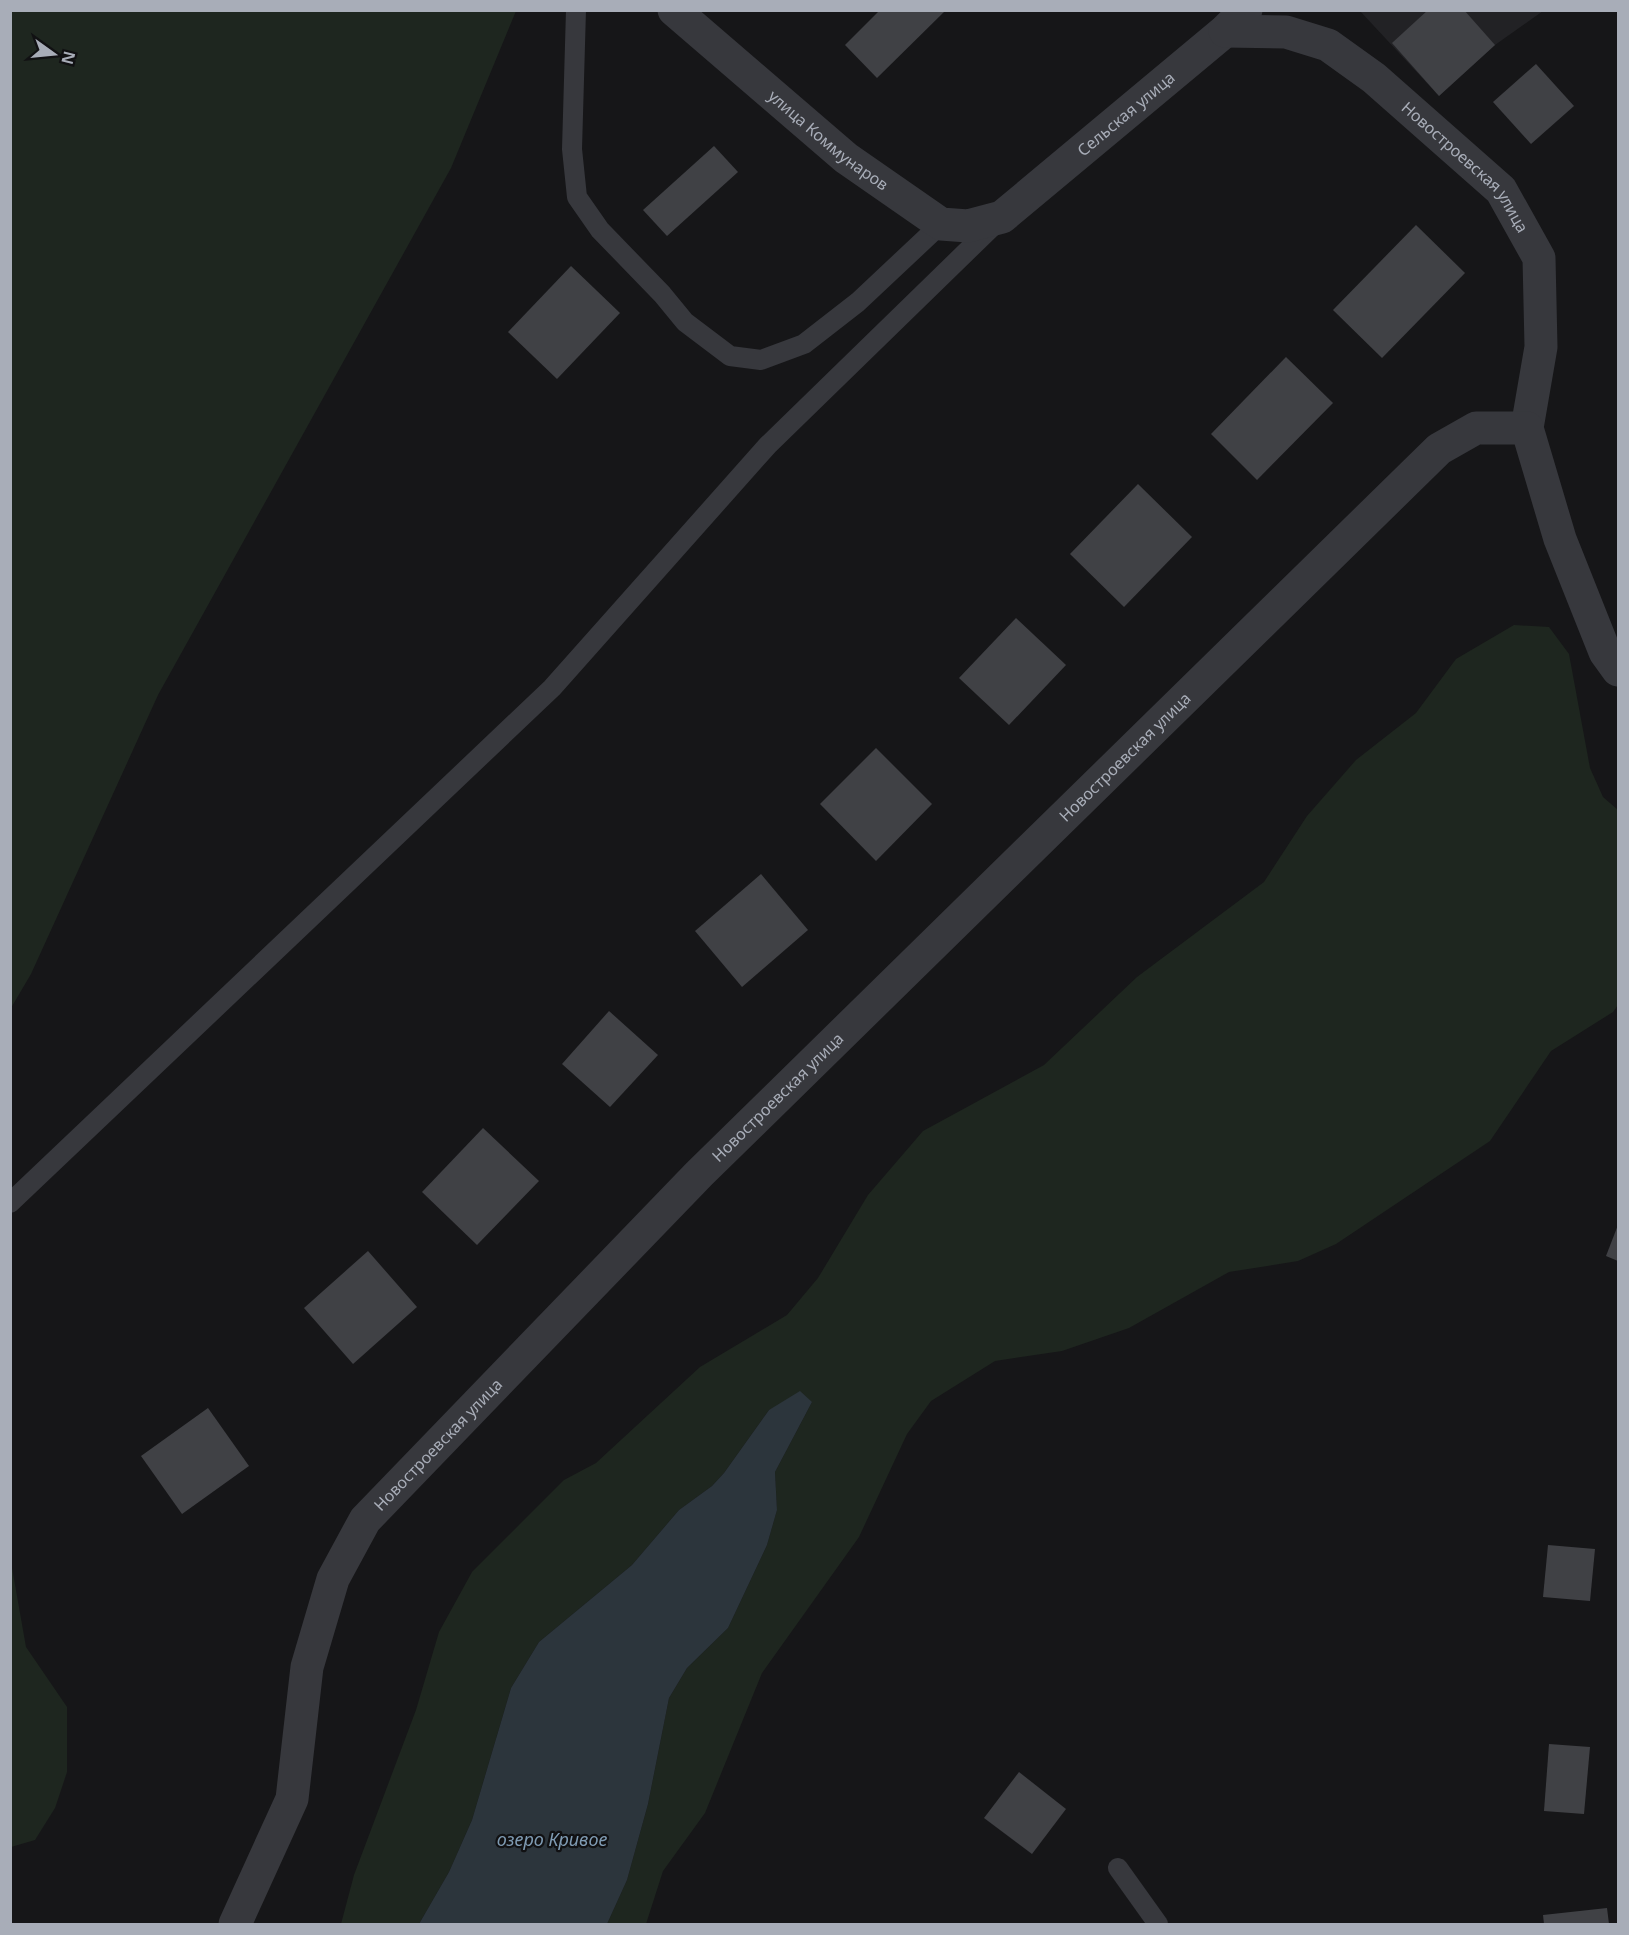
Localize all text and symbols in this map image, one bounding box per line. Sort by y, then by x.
north arrow [24,24,84,84]
text: N [56,49,81,67]
street label: Сельская улица [1072,67,1179,161]
street label: улица Коммунаров [764,85,893,195]
street label: Новостроевская улица [1397,96,1534,237]
street label: Новостроевская улица [1054,687,1195,826]
street label: Новостроевская улица [707,1028,848,1167]
street label: Новостроевская улица [369,1374,507,1516]
water label: озеро Кривое [497,1827,607,1851]

